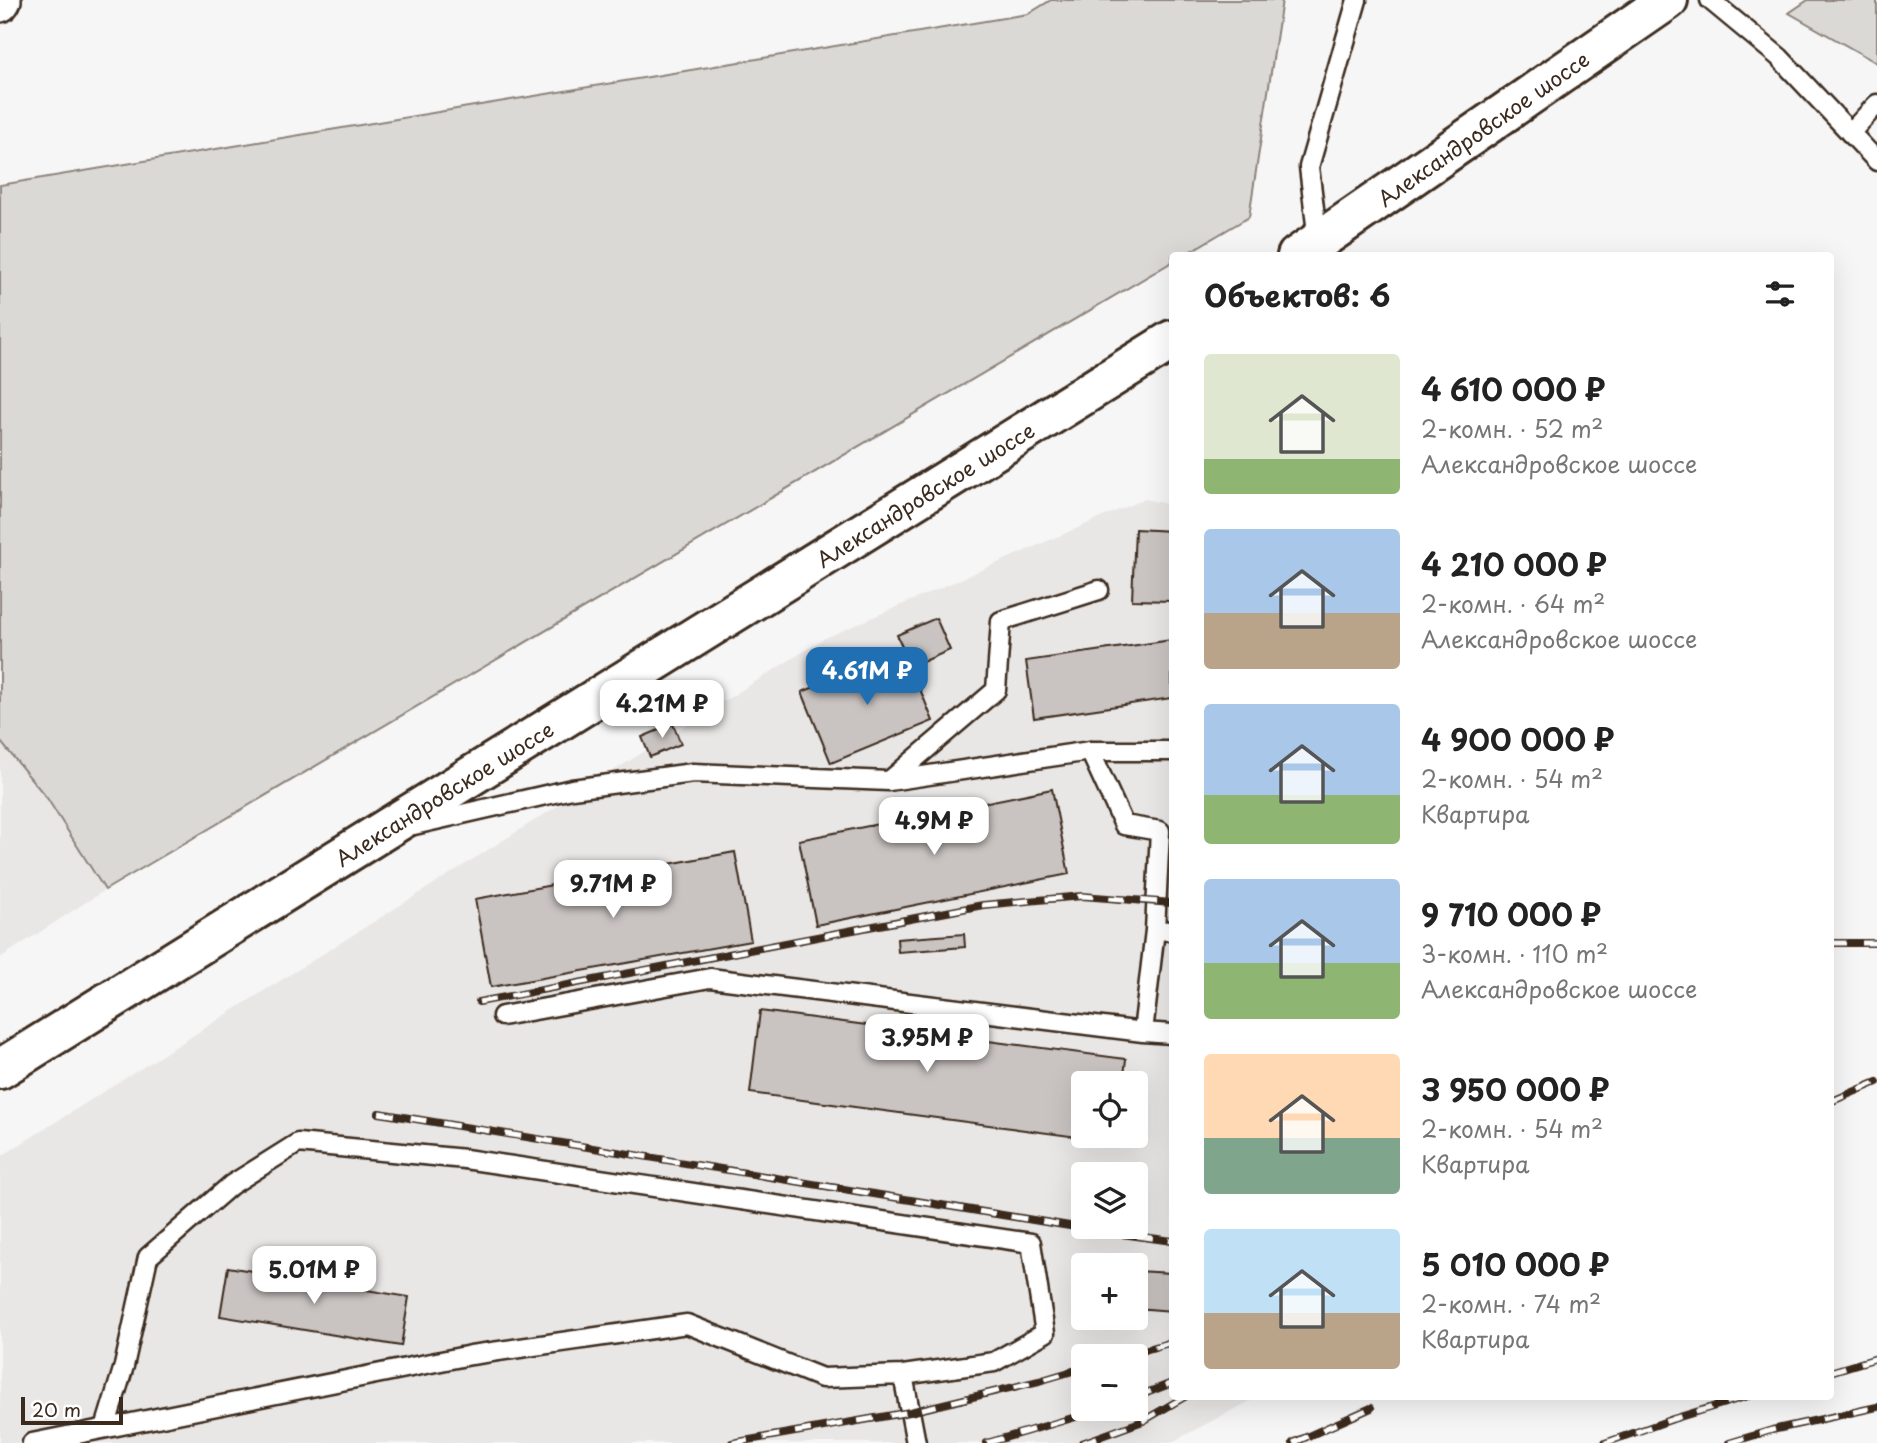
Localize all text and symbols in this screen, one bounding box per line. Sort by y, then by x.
street label: Александровское шоссе [1370,43,1596,213]
text: Объектов: 6 [1204,272,1390,317]
icon: filters [1761,275,1799,313]
text: 4 610 000 ₽ [1421,366,1605,411]
icon: home [1260,382,1344,466]
text: 2-комн. · 52 m² [1421,411,1603,446]
street label: Александровское шоссе [810,414,1040,574]
text: Александровское шоссе [1421,446,1697,481]
text: 4 210 000 ₽ [1421,541,1607,586]
icon: home [1260,557,1344,641]
text: 2-комн. · 64 m² [1421,586,1605,621]
text: Александровское шоссе [1421,621,1697,656]
pin: 4.61M ₽ [802,648,932,707]
text: 4.61M ₽ [822,652,912,687]
pin: 4.21M ₽ [597,680,727,740]
text: 4.21M ₽ [616,685,708,720]
street label: Александровское шоссе [329,713,559,873]
text: 4 900 000 ₽ [1421,716,1614,761]
icon: home [1260,732,1344,816]
text: 2-комн. · 54 m² [1421,761,1603,796]
text: Квартира [1421,796,1529,831]
pin: 4.9M ₽ [877,798,991,857]
text: 4.9M ₽ [895,802,973,837]
pin: 9.71M ₽ [548,860,678,920]
text: 9.71M ₽ [570,865,656,900]
text: 9 710 000 ₽ [1421,891,1601,936]
icon: home [1260,907,1344,991]
text: 3-комн. · 110 m² [1421,936,1608,971]
text: Александровское шоссе [1421,971,1697,1006]
pin: 3.95M ₽ [862,1014,992,1074]
text: 3.95M ₽ [881,1019,973,1054]
text: 3 950 000 ₽ [1421,1066,1609,1111]
map controls [1071,1071,1148,1421]
button: locate [1071,1071,1148,1148]
icon: home [1260,1082,1344,1166]
text: 2-комн. · 54 m² [1421,1111,1603,1146]
text: Квартира [1421,1146,1529,1181]
button: layers [1071,1162,1148,1239]
text: 5 010 000 ₽ [1421,1241,1609,1286]
pin: 5.01M ₽ [249,1246,379,1306]
text: 5.01M ₽ [268,1251,360,1286]
button: + [1071,1253,1148,1330]
icon: home [1260,1257,1344,1341]
text: 2-комн. · 74 m² [1421,1286,1601,1321]
text: Квартира [1421,1321,1529,1356]
button: − [1071,1344,1148,1421]
scale bar [21,1394,122,1426]
text: 20 m [32,1395,81,1423]

